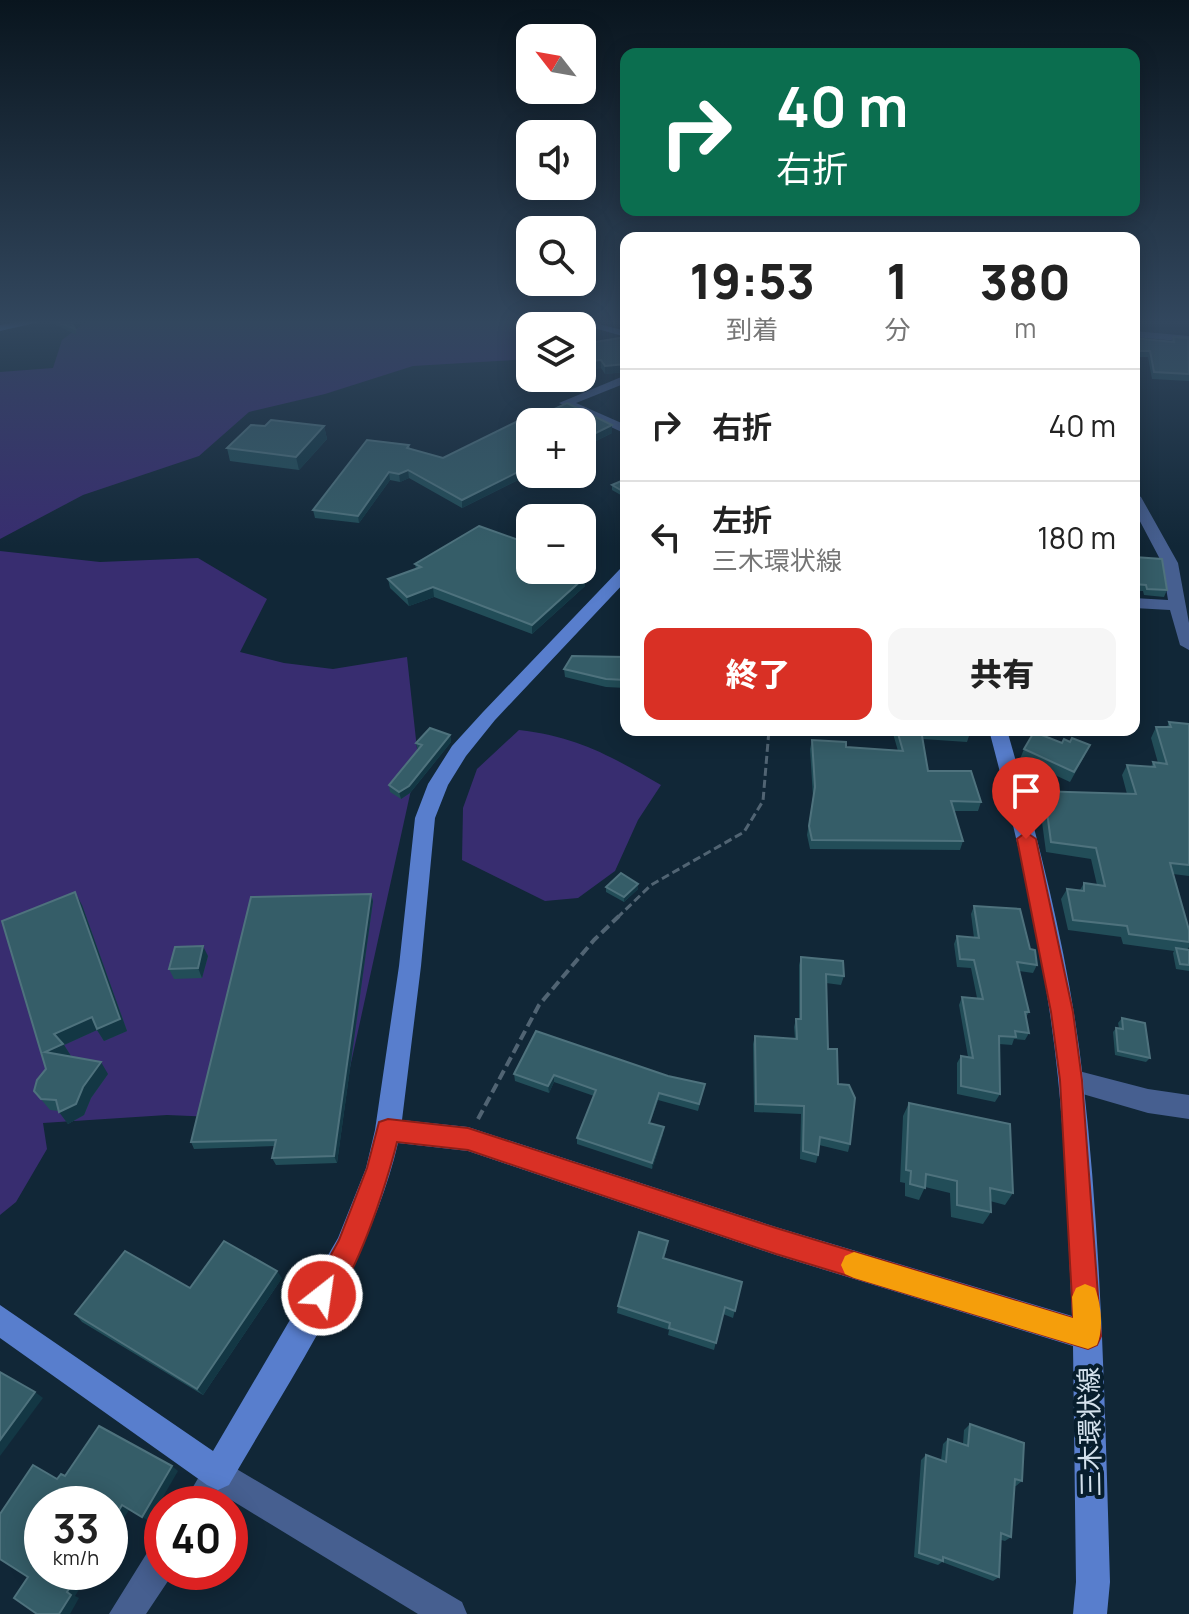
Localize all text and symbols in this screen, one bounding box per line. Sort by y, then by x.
north arrow [516,24,596,104]
map controls [516,24,596,584]
text: 40 m [776,67,908,144]
icon: right [644,80,748,184]
button: sound [516,120,596,200]
text: 右折 [776,144,848,193]
button: search [516,216,596,296]
text: 19:53 [689,248,815,313]
text: 1 [886,248,908,313]
text: 380 [980,249,1070,314]
text: m [1014,310,1036,346]
text: 到着 [726,311,778,347]
text: 分 [884,311,910,347]
button: layers [516,312,596,392]
icon: right [644,403,688,447]
text: 40 m [1049,405,1116,446]
text: 右折 [712,406,772,447]
button: + [516,408,596,488]
text: 左折 [712,499,772,540]
button: − [516,504,596,584]
icon: left [644,515,688,559]
text: 180 m [1037,517,1116,558]
text: 三木環状線 [712,542,842,578]
button: 終了 [644,628,872,720]
button: 共有 [888,628,1116,720]
pin [992,757,1060,839]
icon: arrive [1004,769,1048,813]
position arrow [280,1253,364,1337]
street label: 三木環状線 [1070,1367,1108,1497]
speed limit sign: 40 [144,1486,248,1590]
text: 33 [53,1500,99,1555]
text: km/h [53,1544,99,1571]

